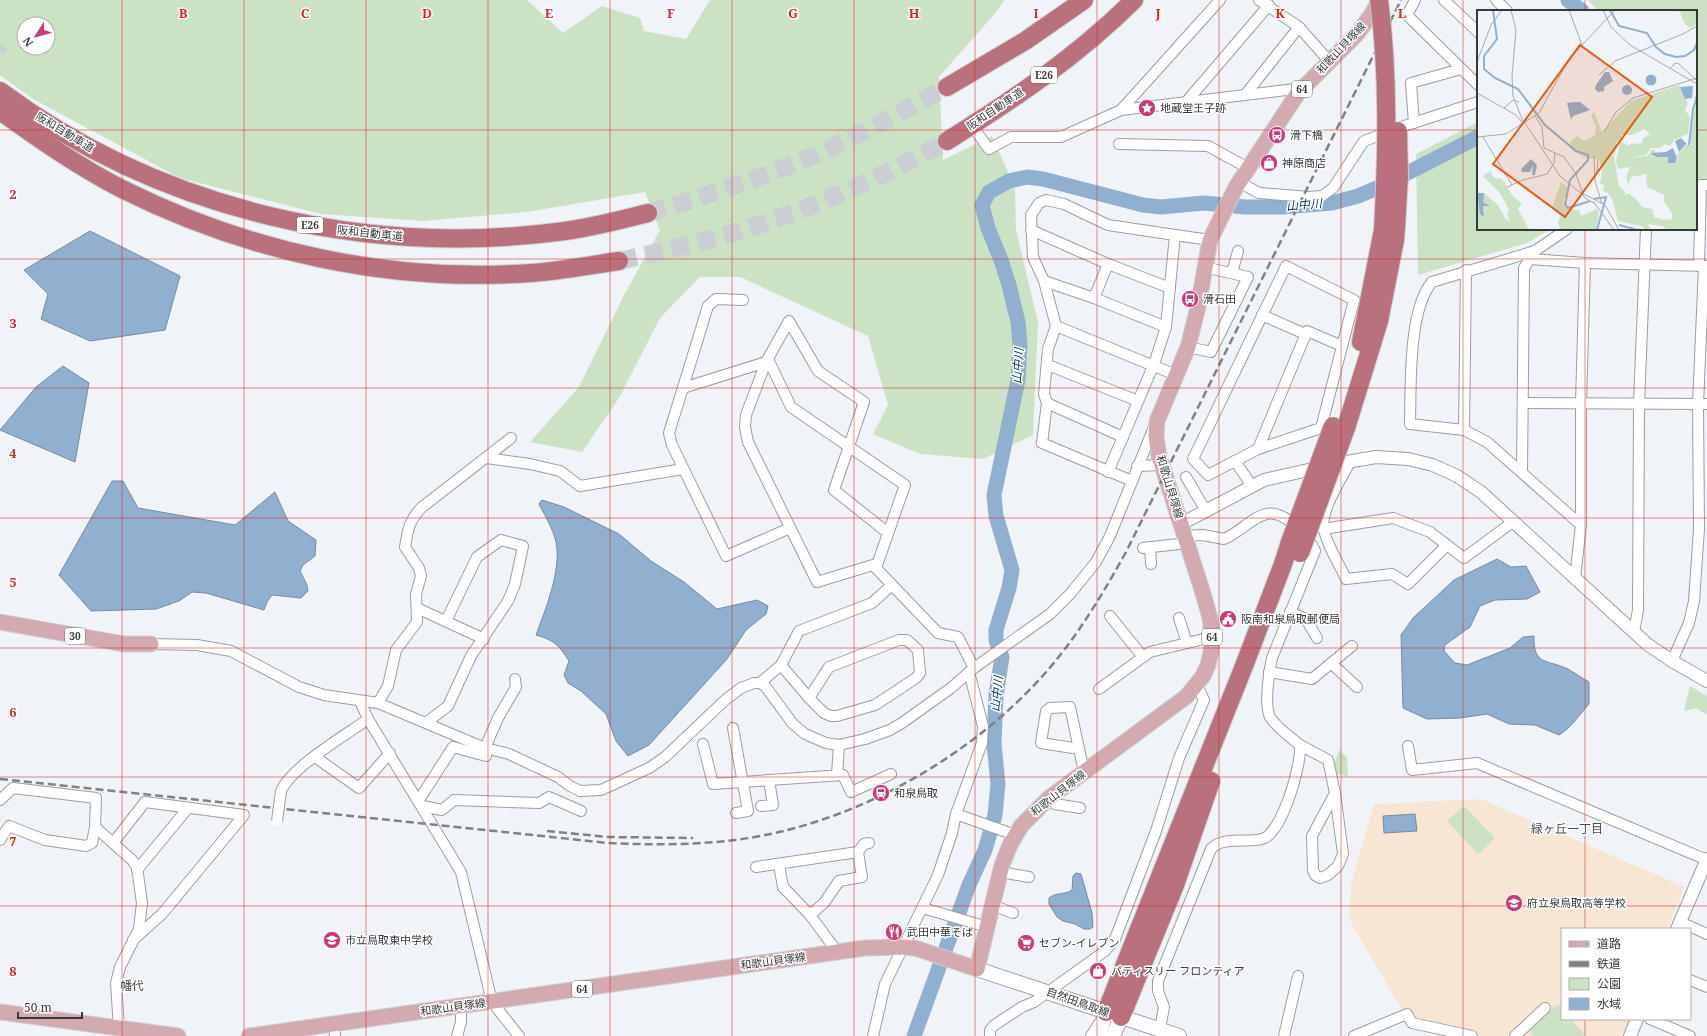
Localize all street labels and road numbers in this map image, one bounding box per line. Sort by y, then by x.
street label: 和歌山貝塚線 [1313,18,1369,77]
road number: E26 [1031,67,1057,83]
road number: 64 [1292,81,1312,97]
street label: 阪和自動車道 [963,84,1026,133]
street label: 阪和自動車道 [33,108,97,155]
road number: E26 [297,217,323,233]
street label: 阪和自動車道 [336,222,404,243]
street label: 和歌山貝塚線 [1154,453,1187,521]
road number: 30 [65,628,85,644]
road number: 64 [1202,629,1222,645]
street label: 和歌山貝塚線 [1027,766,1088,819]
street label: 和歌山貝塚線 [739,948,807,973]
road number: 64 [572,981,592,997]
street label: 自然田鳥取線 [1045,983,1112,1020]
street label: 和歌山貝塚線 [419,994,487,1019]

